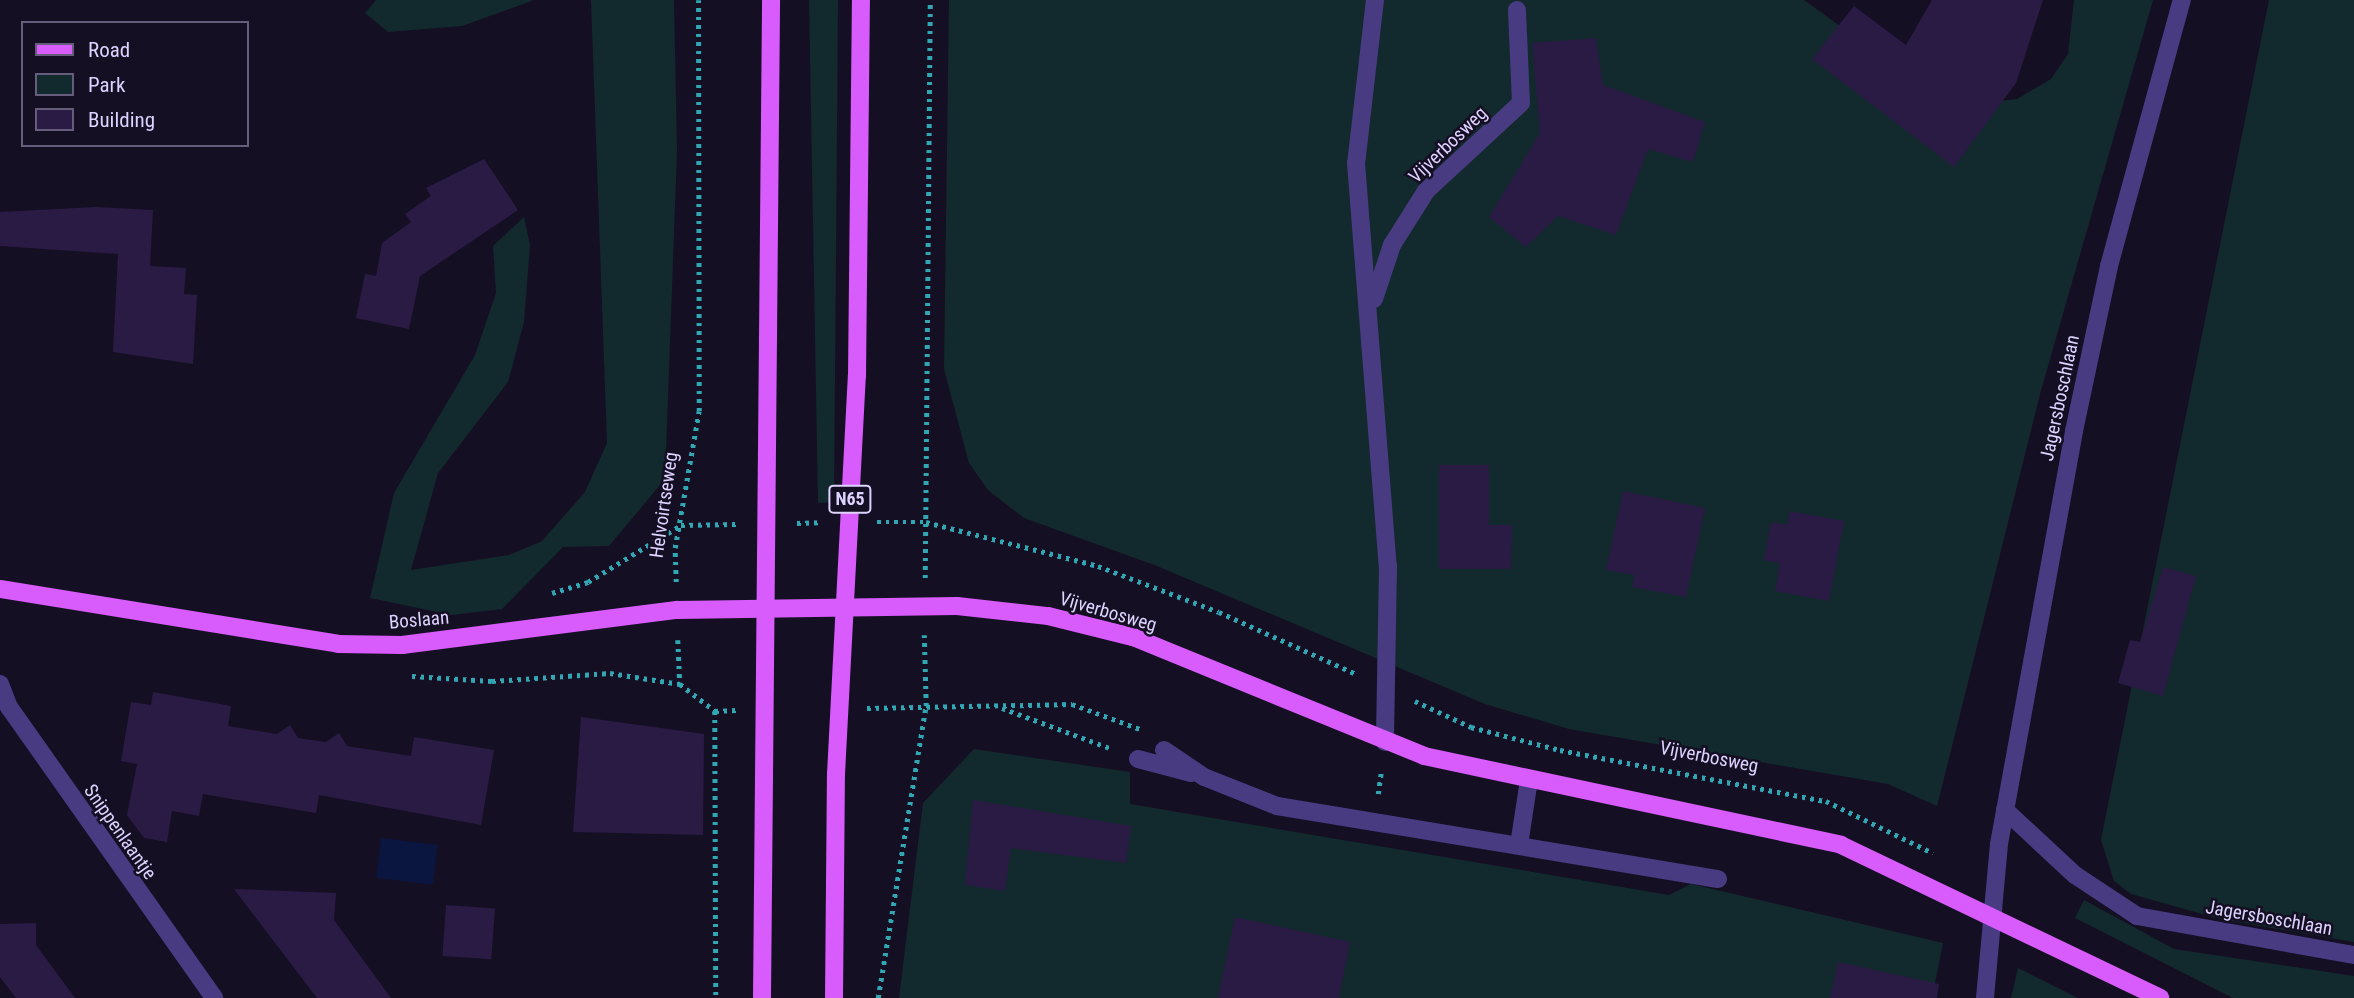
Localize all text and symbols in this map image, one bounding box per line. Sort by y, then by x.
legend [21,21,248,147]
text: Road [88,38,130,62]
text: Park [88,73,125,97]
street label: Vijverbosweg [1404,102,1492,188]
text: Building [88,108,155,132]
street label: Jagersboschlaan [2036,333,2084,463]
street label: Helvoirtseweg [645,450,683,560]
road number: N65 [827,485,873,514]
street label: Vijverbosweg [1057,587,1159,637]
street label: Boslaan [388,606,450,634]
street label: Vijverbosweg [1658,736,1760,778]
street label: Snippenlaantje [79,780,161,884]
street label: Jagersboschlaan [2204,896,2334,940]

